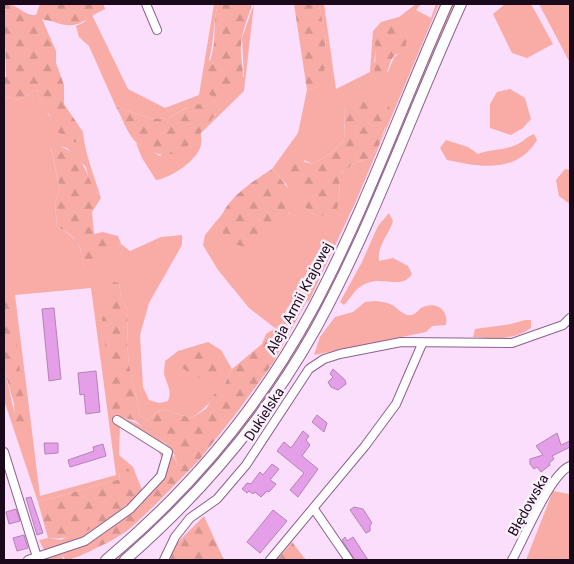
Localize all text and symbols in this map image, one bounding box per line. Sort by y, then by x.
street label: Aleja Armii Krajowej [263,239,335,357]
street label: Dukielska [241,384,287,444]
street label: Błędowska [504,471,552,539]

